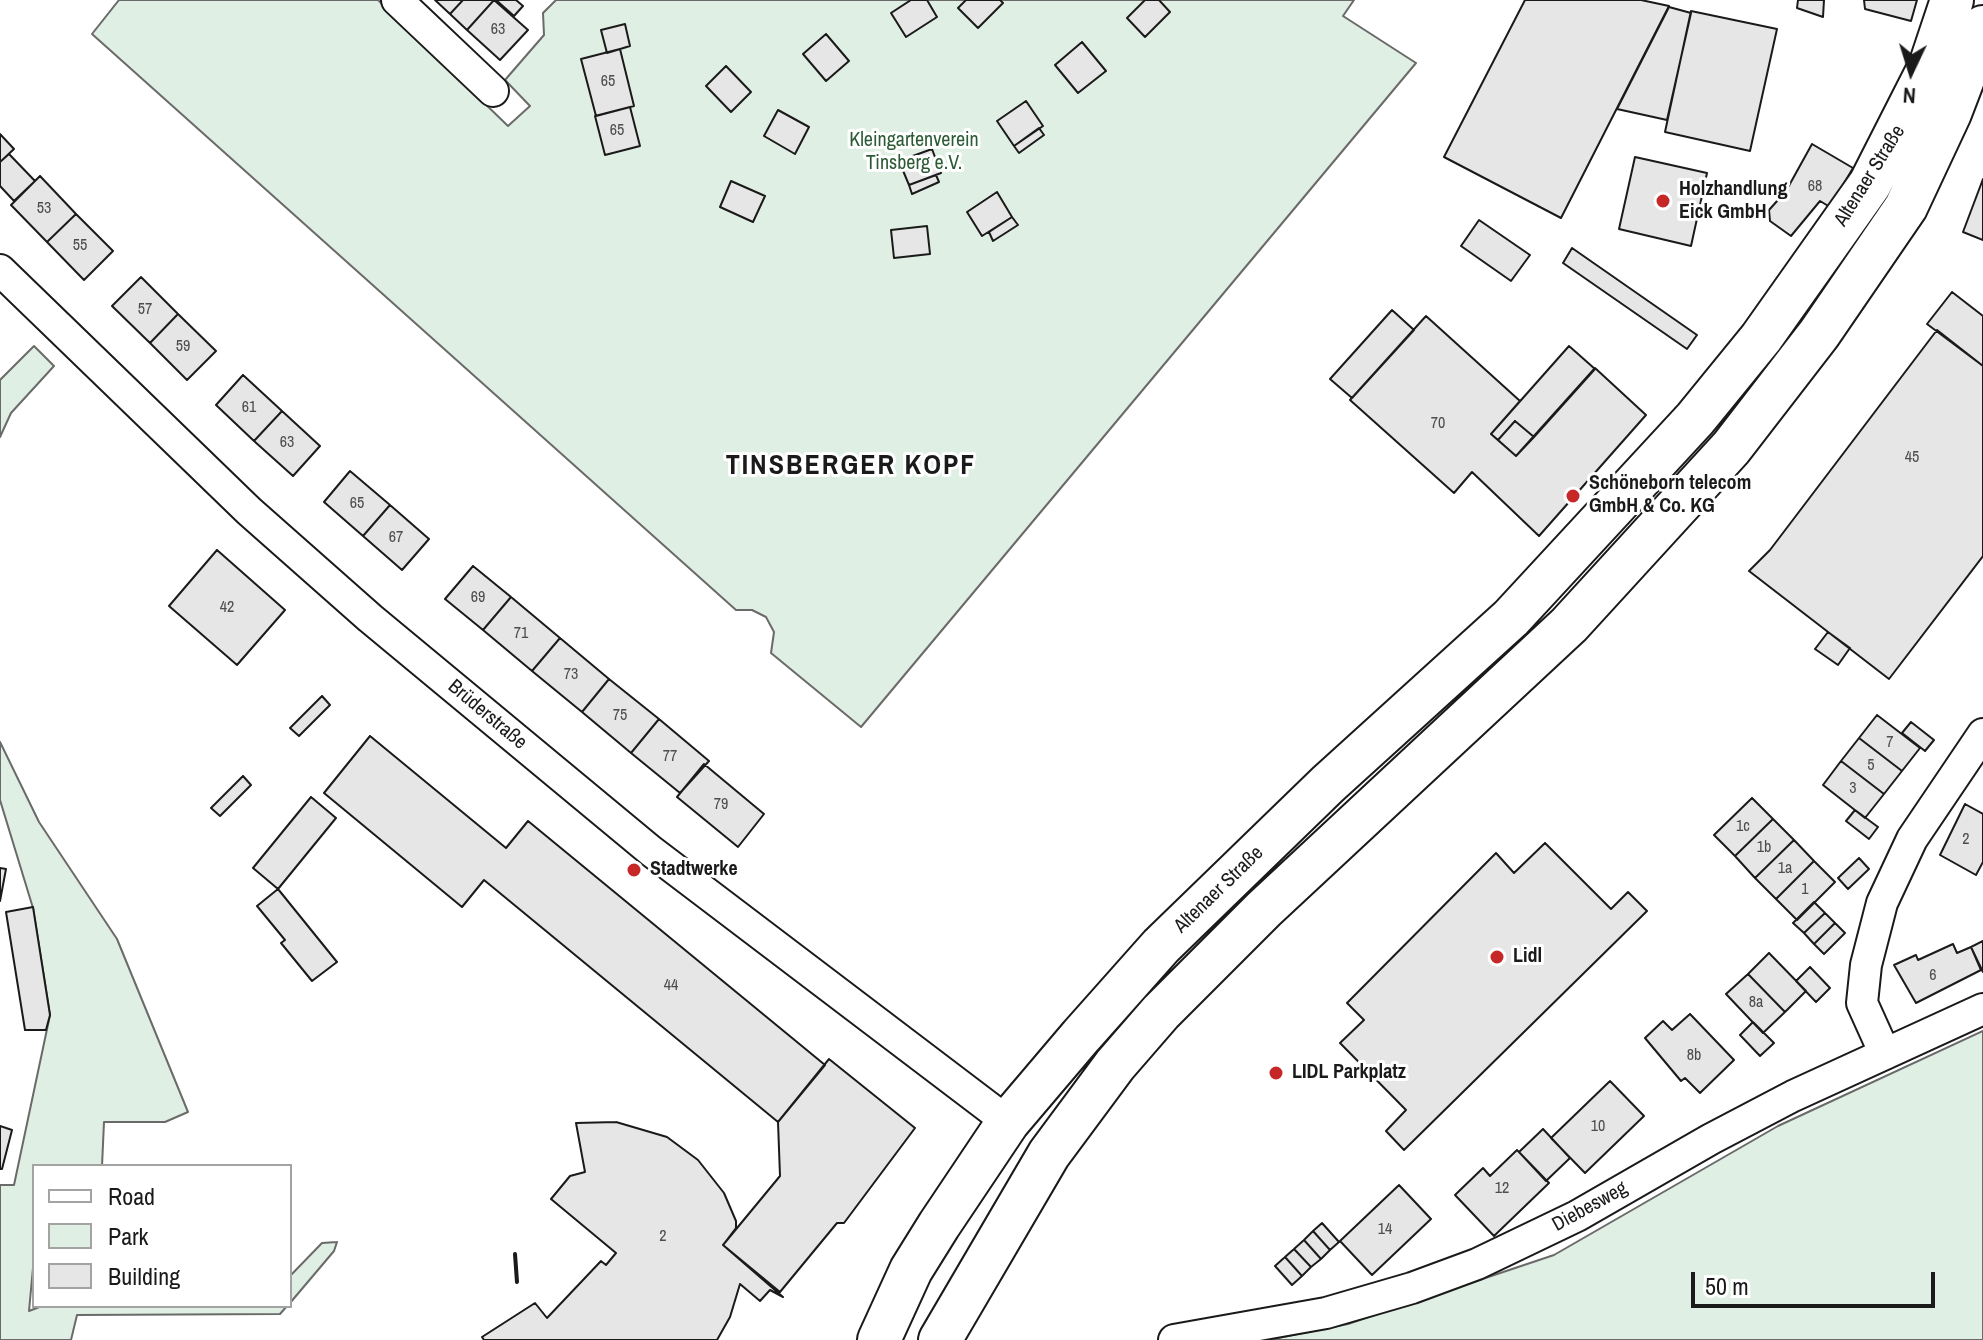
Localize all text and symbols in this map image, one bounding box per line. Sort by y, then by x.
house number: 63 [491,20,505,40]
north arrow [1871,32,1951,112]
house number: 65 [601,72,615,92]
text: N [1902,81,1917,111]
house number: 65 [610,121,624,141]
street label: Altenaer Straße [1829,121,1911,231]
park label: Kleingartenverein Tinsberg e.V. [849,129,979,176]
house number: 68 [1808,177,1822,197]
place label: Holzhandlung Eick GmbH [1679,178,1787,225]
marker: Holzhandlung Eick GmbH [1654,192,1672,210]
house number: 53 [37,199,51,219]
house number: 55 [73,236,87,256]
house number: 57 [138,300,152,320]
house number: 59 [176,337,190,357]
house number: 61 [242,398,256,418]
house number: 70 [1431,414,1445,434]
house number: 63 [280,433,294,453]
house number: 45 [1905,448,1919,468]
district label: TINSBERGER KOPF [726,449,976,483]
place label: Schöneborn telecom GmbH & Co. KG [1589,472,1751,519]
marker: Schöneborn telecom GmbH & Co. KG [1564,487,1582,505]
house number: 65 [350,494,364,514]
house number: 67 [389,528,403,548]
house number: 69 [471,588,485,608]
house number: 42 [220,598,234,618]
house number: 71 [514,624,528,644]
house number: 73 [564,665,578,685]
street label: Brüderstraße [443,675,531,755]
house number: 75 [613,706,627,726]
house number: 7 [1886,733,1894,753]
house number: 77 [663,747,677,767]
house number: 5 [1867,756,1875,776]
house number: 3 [1849,779,1857,799]
house number: 79 [714,795,728,815]
house number: 1c [1736,817,1750,837]
house number: 2 [1962,830,1970,850]
house number: 1b [1757,838,1771,858]
street label: Altenaer Straße [1169,841,1269,939]
place label: Stadtwerke [650,858,737,882]
house number: 1a [1778,859,1792,879]
marker: Stadtwerke [625,861,643,879]
house number: 1 [1801,880,1809,900]
place label: Lidl [1513,945,1542,969]
marker: Lidl [1488,948,1506,966]
house number: 6 [1929,966,1937,986]
house number: 44 [664,976,678,996]
house number: 8a [1749,993,1763,1013]
house number: 8b [1687,1046,1701,1066]
place label: LIDL Parkplatz [1292,1061,1406,1085]
marker: LIDL Parkplatz [1267,1064,1285,1082]
house number: 10 [1591,1117,1605,1137]
legend [32,1164,292,1308]
street label: Diebesweg [1548,1177,1632,1237]
house number: 12 [1495,1179,1509,1199]
text: Road [108,1180,155,1212]
text: Park [108,1220,148,1252]
house number: 14 [1378,1220,1392,1240]
house number: 2 [659,1227,667,1247]
scale bar [1695,1256,1939,1306]
text: Building [108,1260,180,1292]
text: 50 m [1705,1270,1749,1302]

